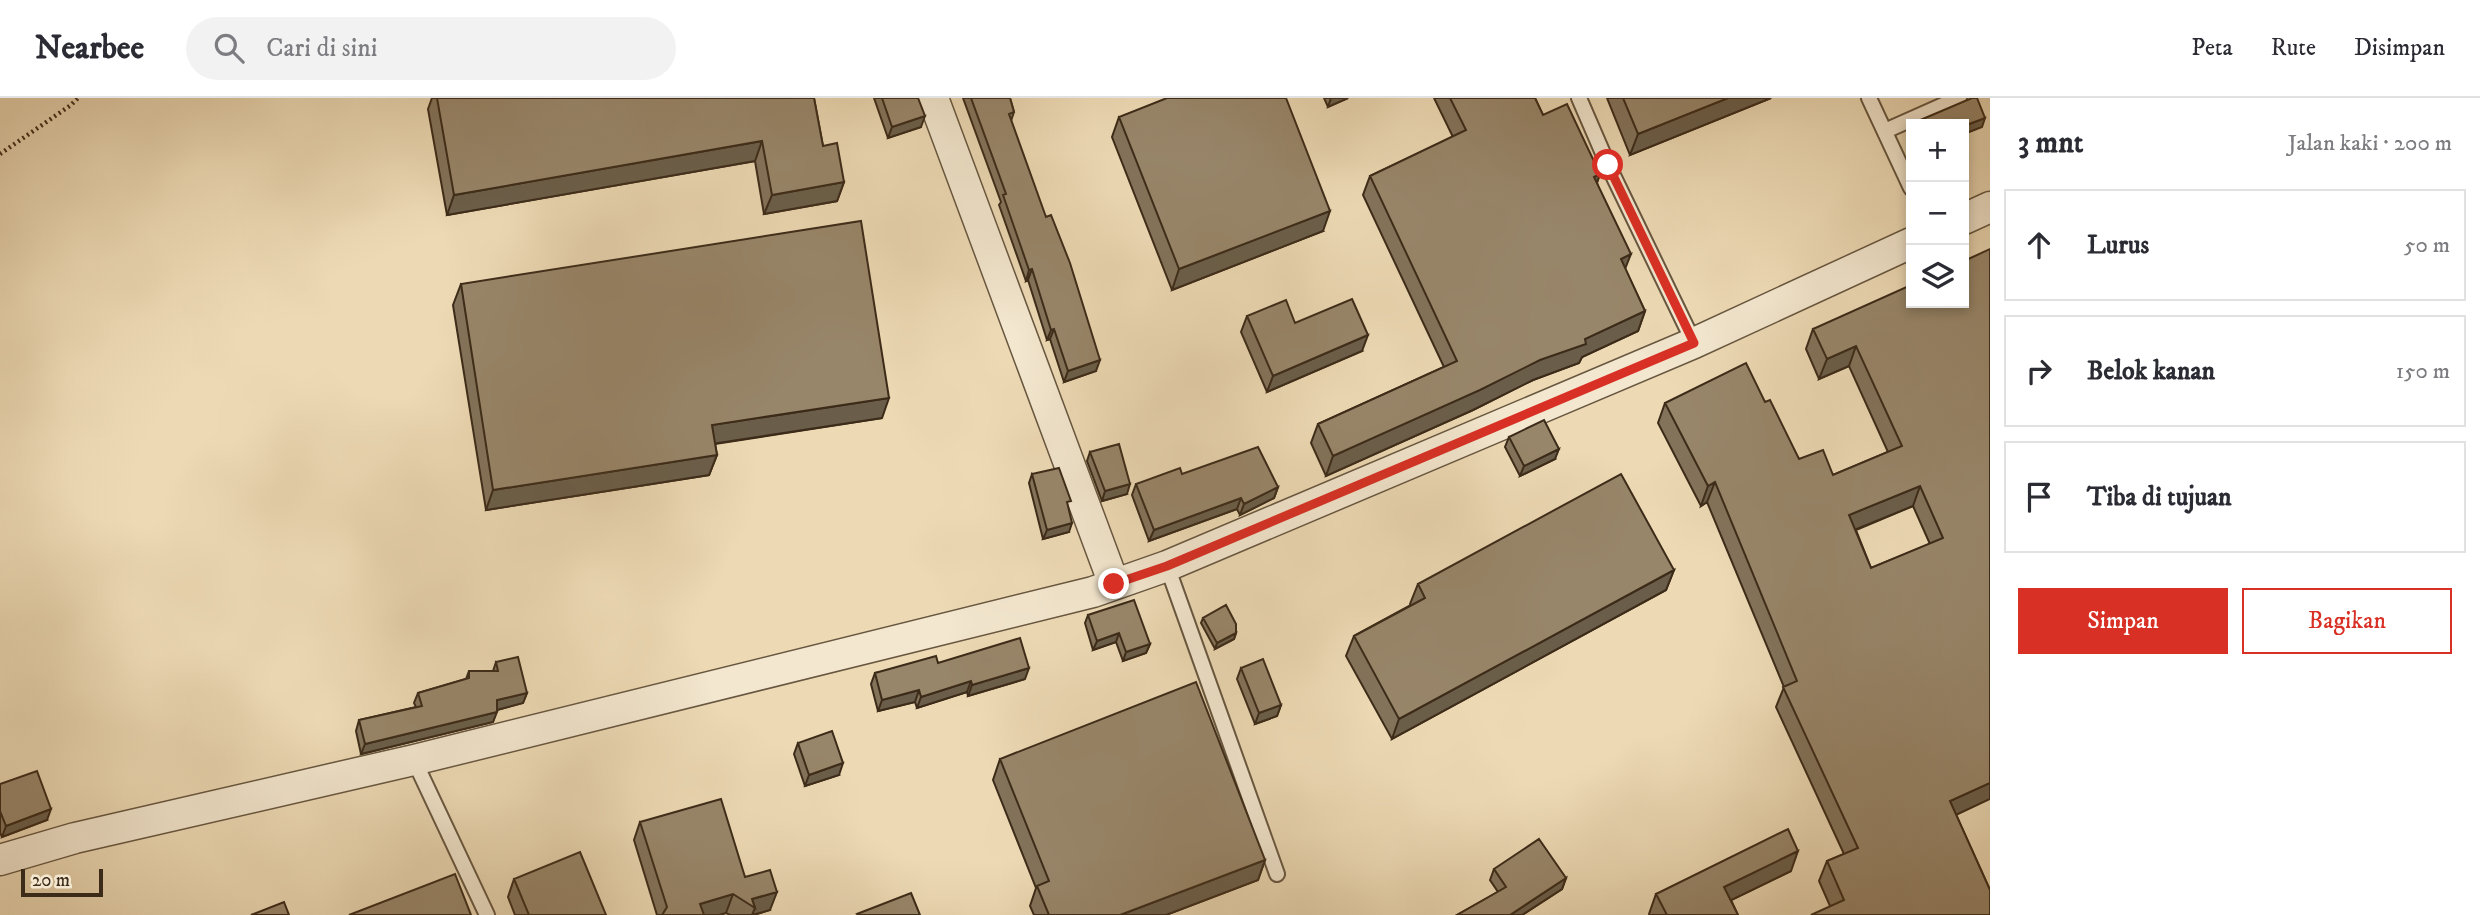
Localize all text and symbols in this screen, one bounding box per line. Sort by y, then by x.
search box [186,17,676,80]
text: Nearbee [35,28,144,69]
icon: search [210,29,248,67]
text: Cari di sini [266,32,377,65]
text: Peta [2191,33,2233,63]
text: Rute [2271,33,2316,63]
text: Disimpan [2354,33,2445,63]
map controls [1906,119,1969,308]
button: + [1906,119,1969,182]
text: 3 mnt [2018,125,2083,162]
text: Jalan kaki · 200 m [2288,129,2452,158]
route start [1592,149,1623,180]
button: − [1906,182,1969,245]
icon: ahead [2020,226,2058,264]
text: Lurus [2087,229,2149,262]
text: 50 m [2404,231,2450,260]
button: layers [1906,245,1969,308]
icon: right [2020,352,2058,390]
text: Belok kanan [2087,355,2215,388]
text: 150 m [2396,357,2450,386]
icon: arrive [2020,478,2058,516]
text: Tiba di tujuan [2087,481,2232,514]
route end [1098,568,1129,599]
button: Simpan [2018,588,2228,654]
button: Bagikan [2242,588,2452,654]
scale bar [21,866,103,898]
text: 20 m [32,869,70,892]

